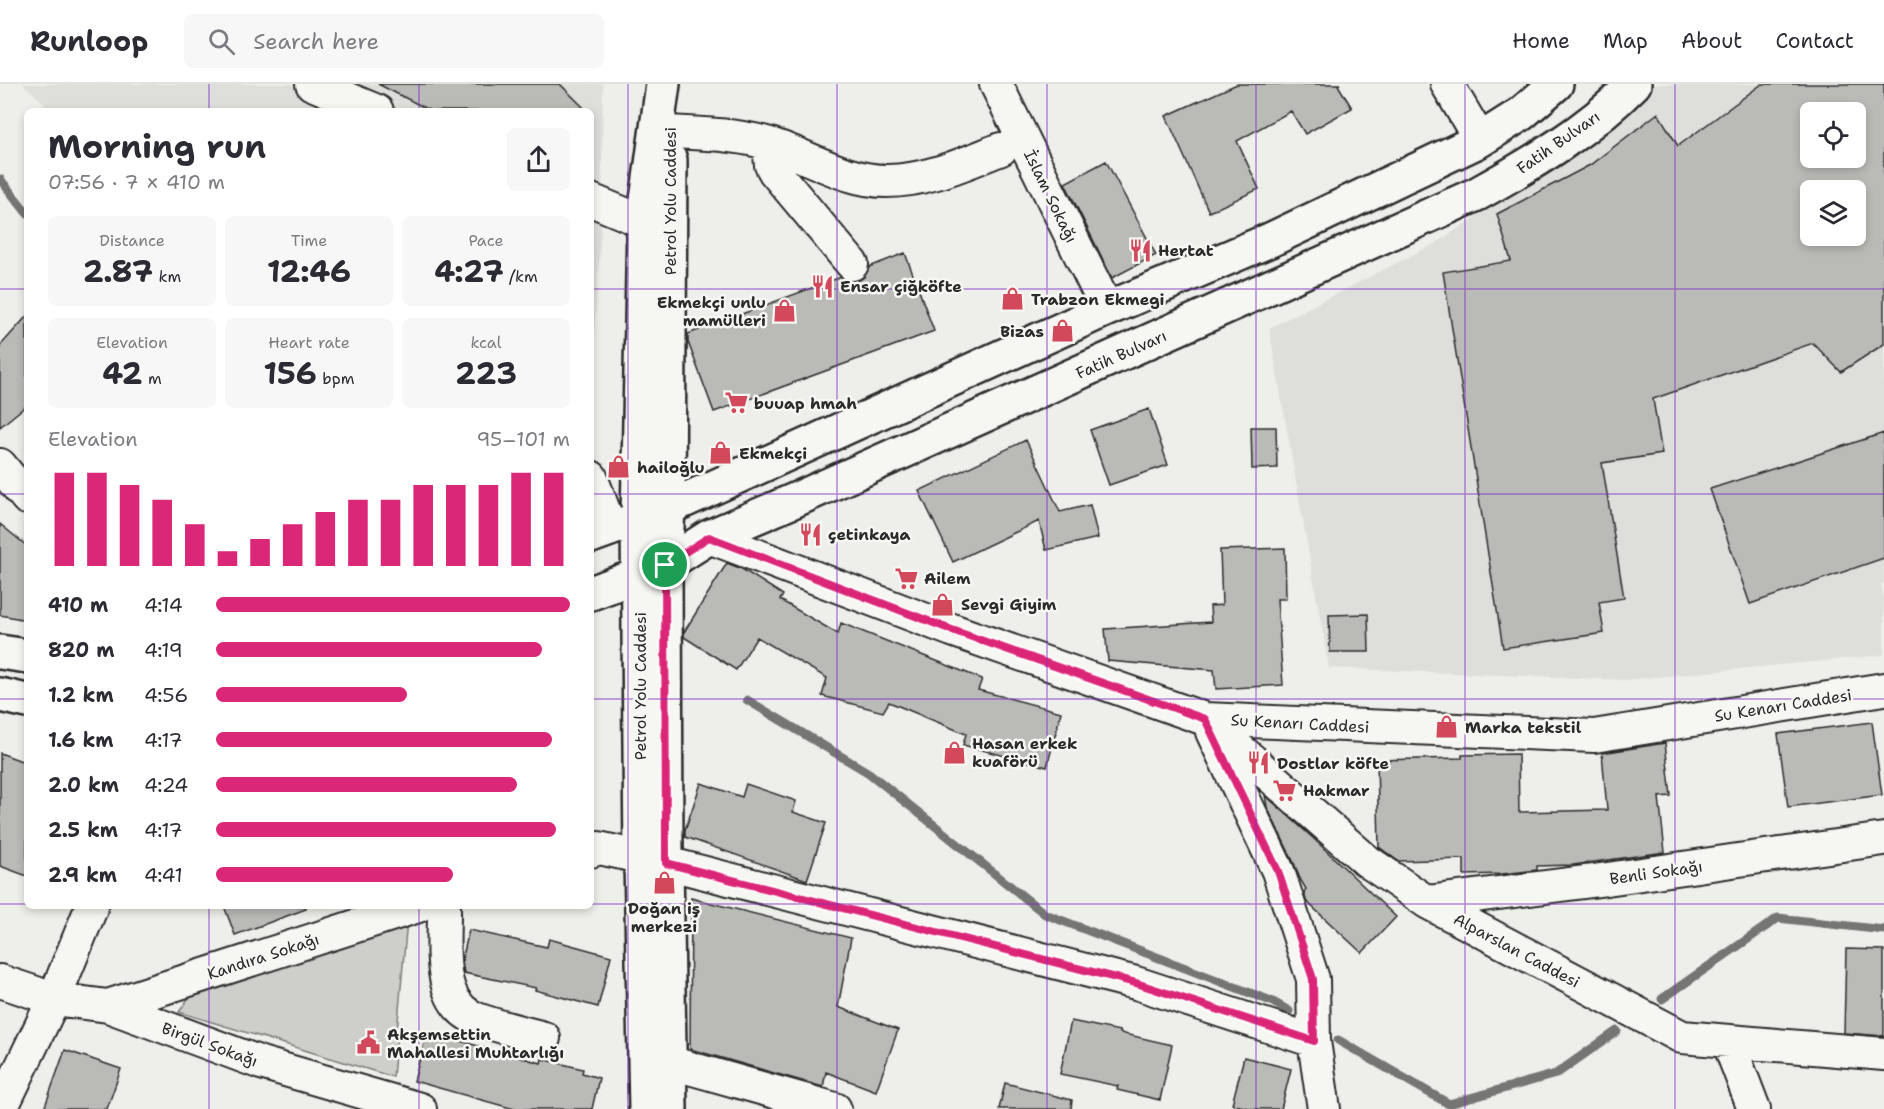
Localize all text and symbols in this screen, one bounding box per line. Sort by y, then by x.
search box [184,14,604,68]
text: Runloop [30,22,148,60]
icon: search [205,25,238,58]
text: Search here [253,27,379,56]
text: Home [1512,27,1570,55]
text: Map [1603,27,1648,55]
text: About [1681,27,1742,55]
text: Contact [1775,27,1854,55]
map controls [1800,102,1866,246]
button: locate [1800,102,1866,168]
street label: Fatih Bulvarı [1512,106,1604,179]
text: Morning run [48,124,266,169]
street label: Petrol Yolu Caddesi [660,127,681,275]
button: share [507,128,570,191]
street label: İslam Sokağı [1019,146,1082,246]
text: 07:56 · 7 × 410 m [48,169,225,195]
button: layers [1800,180,1866,246]
text: Distance [99,230,165,251]
text: Time [291,230,327,251]
text: Pace [468,230,504,251]
restaurant icon: Hertat [1127,237,1153,263]
place label: Hertat [1158,240,1214,261]
text: 2.87 [83,251,153,292]
text: 12:46 [267,251,351,292]
text: 4:27 [434,251,504,292]
text: km [153,266,181,287]
text: /km [504,266,538,287]
restaurant icon: Ensar çiğköfte [809,273,835,299]
place label: Ensar çiğköfte [840,276,962,297]
shop icon: Trabzon Ekmegi [1000,286,1026,312]
place label: Trabzon Ekmegi [1031,289,1165,310]
place label: Ekmekçi unlu mamülleri [657,292,766,331]
shop icon: Ekmekçi unlu mamülleri [771,298,797,324]
shop icon: Bizas [1049,318,1075,344]
place label: Bizas [1000,321,1044,342]
street label: Fatih Bulvarı [1073,325,1170,384]
text: Elevation [96,332,168,353]
text: Heart rate [268,332,350,353]
text: kcal [470,332,502,353]
text: 42 [102,353,143,394]
text: 156 [264,353,317,394]
text: 223 [455,353,517,394]
text: m [143,368,162,389]
text: bpm [317,368,354,389]
supermarket icon: buuap hmah [723,390,749,416]
place label: buuap hmah [754,393,857,414]
text: Elevation [48,426,138,452]
text: 95–101 m [476,426,570,452]
shop icon: Ekmekçi [708,440,734,466]
place label: Ekmekçi [739,443,807,464]
shop icon: hailoğlu [606,454,632,480]
place label: hailoğlu [637,457,705,478]
restaurant icon: çetinkaya [797,521,823,547]
place label: çetinkaya [828,524,911,545]
pin [639,539,690,590]
icon: arrive [648,548,681,581]
supermarket icon: Ailem [893,565,919,591]
place label: Ailem [924,568,971,589]
shop icon: Sevgi Giyim [930,591,956,617]
text: 410 m [48,592,108,618]
text: 4:14 [144,592,183,618]
place label: Sevgi Giyim [961,594,1057,615]
street label: Petrol Yolu Caddesi [630,612,651,760]
text: 820 m [48,637,114,663]
text: 4:19 [144,637,183,663]
text: 1.2 km [48,682,114,708]
text: 4:56 [144,682,188,708]
street label: Su Kenarı Caddesi [1713,684,1853,727]
street label: Su Kenarı Caddesi [1230,709,1370,738]
shop icon: Marka tekstil [1434,714,1460,740]
place label: Marka tekstil [1465,717,1582,738]
text: 1.6 km [48,727,114,753]
text: 4:17 [144,727,183,753]
place label: Hasan erkek kuaförü [972,733,1078,772]
shop icon: Hasan erkek kuaförü [941,739,967,765]
restaurant icon: Dostlar köfte [1246,750,1272,776]
place label: Dostlar köfte [1277,753,1390,774]
text: 2.0 km [48,772,119,798]
text: 4:24 [144,772,188,798]
supermarket icon: Hakmar [1272,777,1298,803]
place label: Hakmar [1303,780,1370,801]
text: 2.5 km [48,817,118,843]
text: 4:17 [144,817,183,843]
street label: Benli Sokağı [1608,856,1704,889]
text: 2.9 km [48,862,117,888]
text: 4:41 [144,862,183,888]
shop icon: Doğan iş merkezi [651,870,677,896]
place label: Doğan iş merkezi [628,898,700,937]
street label: Alparslan Caddesi [1450,908,1584,993]
street label: Kandıra Sokağı [204,928,322,984]
street label: Birgül Sokağı [159,1017,261,1072]
place label: Akşemsettin Mahallesi Muhtarlığı [387,1024,564,1063]
public building icon: Akşemsettin Mahallesi Muhtarlığı [356,1030,382,1056]

